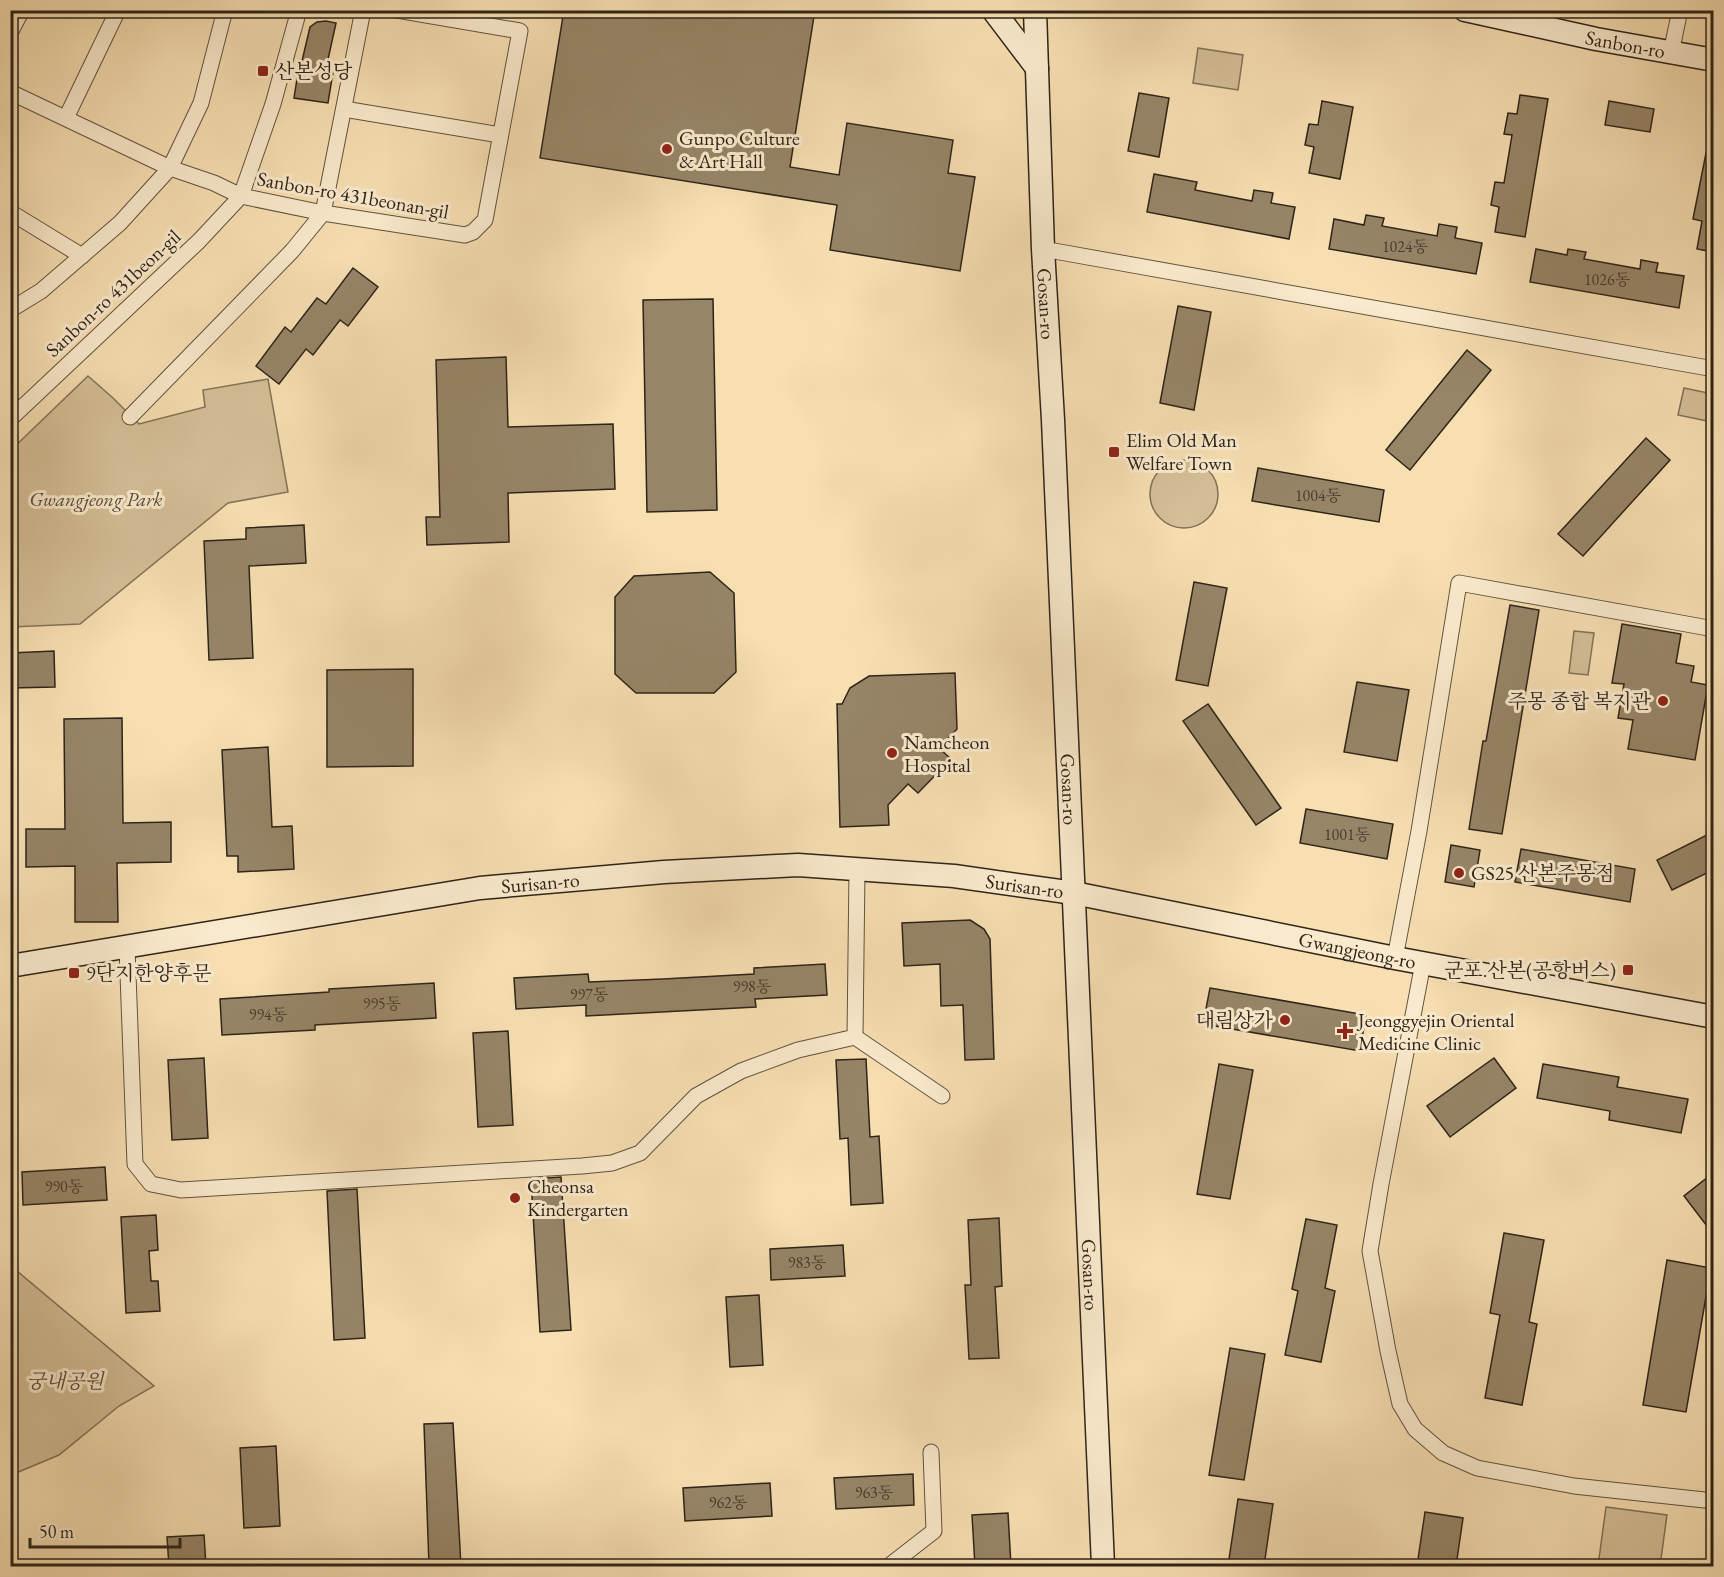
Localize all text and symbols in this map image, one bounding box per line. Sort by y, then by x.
street label: Sanbon-ro [1583,24,1667,64]
place label: 산본성당 [275,58,353,84]
marker: 산본성당 [256,64,270,78]
place label: Gunpo Culture & Art Hall [679,125,800,174]
marker: Gunpo Culture & Art Hall [660,142,674,156]
street label: Sanbon-ro 431beonan-gil [255,165,451,225]
street label: Sanbon-ro 431beon-gil [40,223,186,362]
house number: 1024동 [1382,236,1429,257]
street label: Gosan-ro [1031,267,1061,340]
house number: 1026동 [1584,269,1631,290]
place label: Elim Old Man Welfare Town [1126,427,1237,476]
marker: Elim Old Man Welfare Town [1107,445,1121,459]
house number: 1004동 [1295,485,1342,506]
park label: Gwangjeong Park [29,486,163,512]
place label: 주몽 종합 복지관 [1508,688,1652,714]
marker: 주몽 종합 복지관 [1656,694,1670,708]
place label: Namcheon Hospital [904,729,990,778]
marker: Namcheon Hospital [885,746,899,760]
street label: Gosan-ro [1055,753,1084,826]
house number: 1001동 [1324,824,1371,845]
place label: GS25 산본주몽점 [1471,860,1615,886]
street label: Surisan-ro [500,866,581,899]
marker: GS25 산본주몽점 [1452,866,1466,880]
street label: Surisan-ro [984,868,1065,904]
street label: Gwangjeong-ro [1296,926,1418,975]
place label: 군포.산본(공항버스) [1444,957,1616,983]
place label: 9단지한양후문 [86,960,212,986]
marker: 군포.산본(공항버스) [1621,963,1635,977]
marker: 9단지한양후문 [67,966,81,980]
house number: 998동 [733,976,772,997]
house number: 997동 [570,984,609,1005]
house number: 995동 [363,993,402,1014]
house number: 994동 [249,1004,288,1025]
place label: 대림상가 [1196,1007,1274,1033]
place label: Jeonggyejin Oriental Medicine Clinic [1356,1007,1515,1056]
marker: 대림상가 [1278,1013,1292,1027]
marker: Jeonggyejin Oriental Medicine Clinic [1336,1022,1354,1040]
place label: Cheonsa Kindergarten [527,1173,629,1222]
house number: 990동 [45,1176,84,1197]
marker: Cheonsa Kindergarten [508,1191,522,1205]
street label: Gosan-ro [1076,1238,1105,1311]
house number: 983동 [788,1252,827,1273]
park label: 궁내공원 [26,1368,105,1394]
house number: 963동 [855,1482,894,1503]
house number: 962동 [709,1492,748,1513]
scale bar [30,1511,180,1549]
text: 50 m [39,1520,74,1543]

